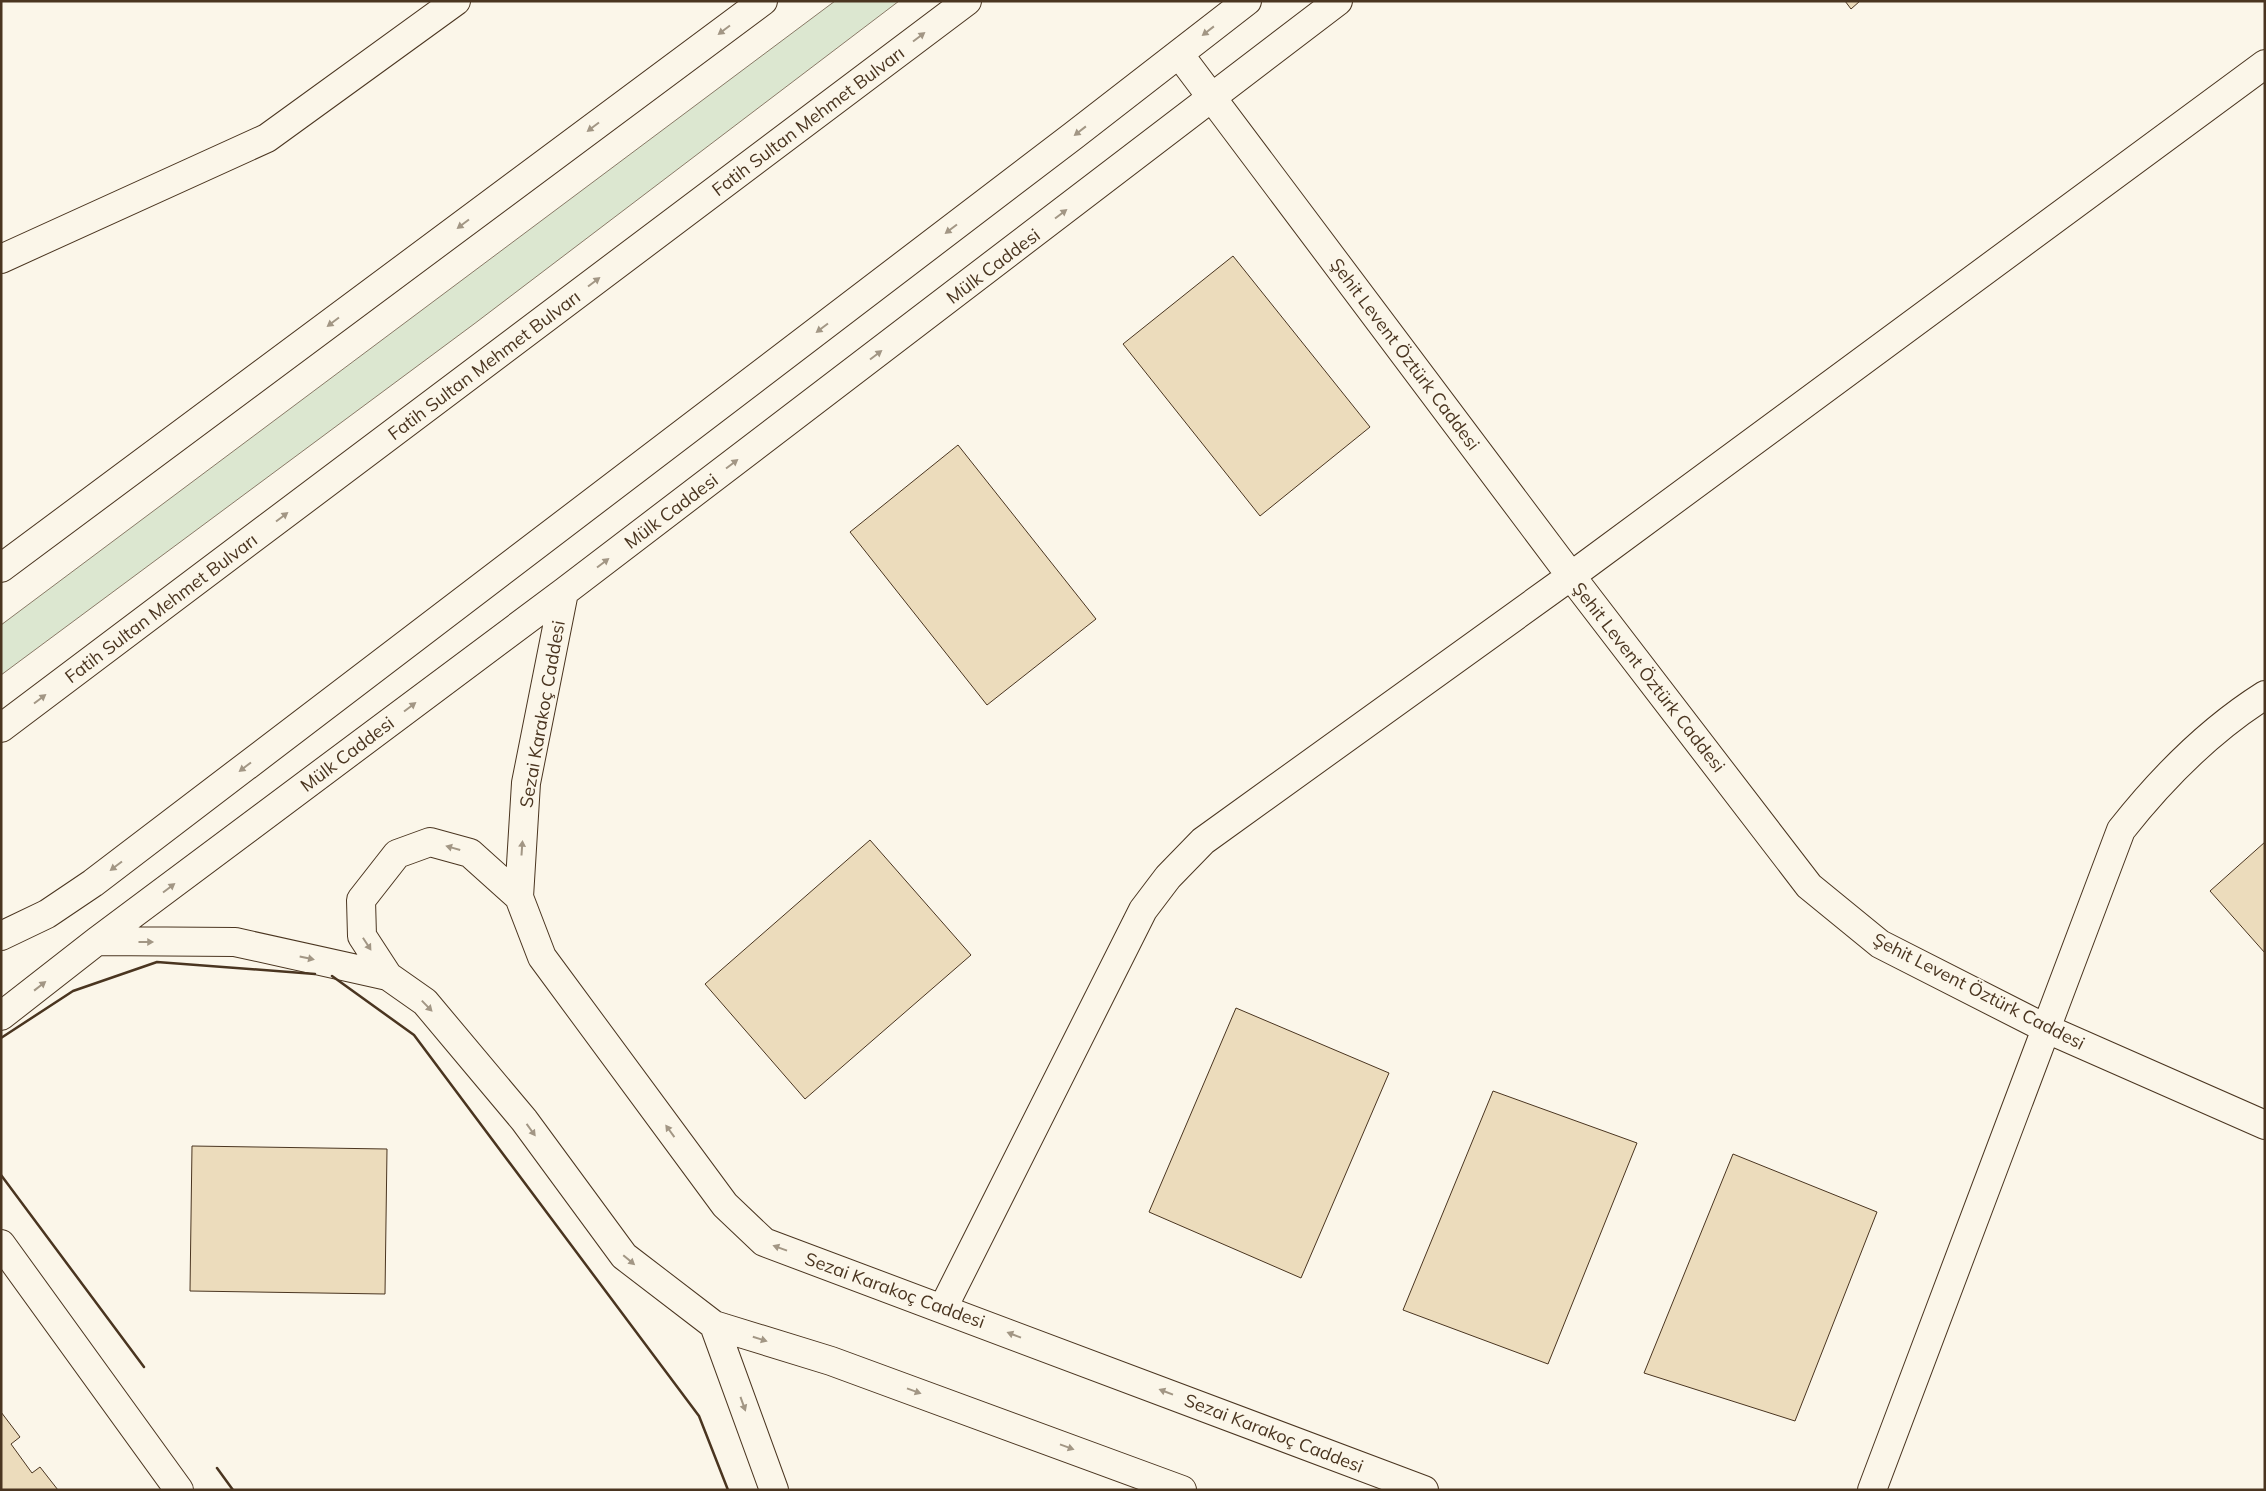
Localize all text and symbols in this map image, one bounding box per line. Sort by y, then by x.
one-way arrow [718,25,731,36]
one-way arrow [1202,26,1215,36]
one-way arrow [912,32,925,43]
street label: Fatih Sultan Mehmet Bulvarı [707,41,909,201]
one-way arrow [587,122,600,132]
one-way arrow [1074,125,1087,136]
one-way arrow [1054,209,1067,220]
one-way arrow [457,219,470,230]
street label: Mülk Caddesi [942,223,1044,309]
one-way arrow [945,224,958,235]
street label: Şehit Levent Öztürk Caddesi [1325,253,1485,455]
one-way arrow [587,277,600,288]
street label: Fatih Sultan Mehmet Bulvarı [383,285,585,445]
one-way arrow [327,316,340,327]
one-way arrow [815,323,829,333]
one-way arrow [869,350,883,360]
one-way arrow [726,459,739,469]
street label: Mülk Caddesi [620,468,722,554]
one-way arrow [275,511,288,522]
street label: Fatih Sultan Mehmet Bulvarı [60,528,262,688]
one-way arrow [596,557,609,568]
street label: Şehit Levent Öztürk Caddesi [1568,577,1730,777]
street label: Sezai Karakoç Caddesi [514,619,570,809]
one-way arrow [33,693,46,704]
one-way arrow [403,702,417,712]
street label: Mülk Caddesi [296,711,398,797]
one-way arrow [239,762,252,773]
one-way arrow [519,840,527,856]
one-way arrow [445,844,460,852]
one-way arrow [110,860,123,871]
one-way arrow [162,882,175,893]
street label: Şehit Levent Öztürk Caddesi [1869,927,2089,1055]
one-way arrow [362,937,372,951]
one-way arrow [138,938,154,946]
one-way arrow [299,954,314,962]
one-way arrow [33,981,46,992]
one-way arrow [421,999,433,1011]
one-way arrow [526,1123,536,1137]
one-way arrow [665,1124,675,1138]
one-way arrow [772,1244,787,1251]
street label: Sezai Karakoç Caddesi [802,1247,988,1333]
one-way arrow [622,1254,635,1265]
one-way arrow [1006,1331,1021,1339]
one-way arrow [753,1336,768,1344]
one-way arrow [907,1388,922,1395]
one-way arrow [1158,1388,1173,1396]
street label: Sezai Karakoç Caddesi [1181,1388,1367,1478]
one-way arrow [739,1397,747,1412]
one-way arrow [1060,1443,1075,1451]

